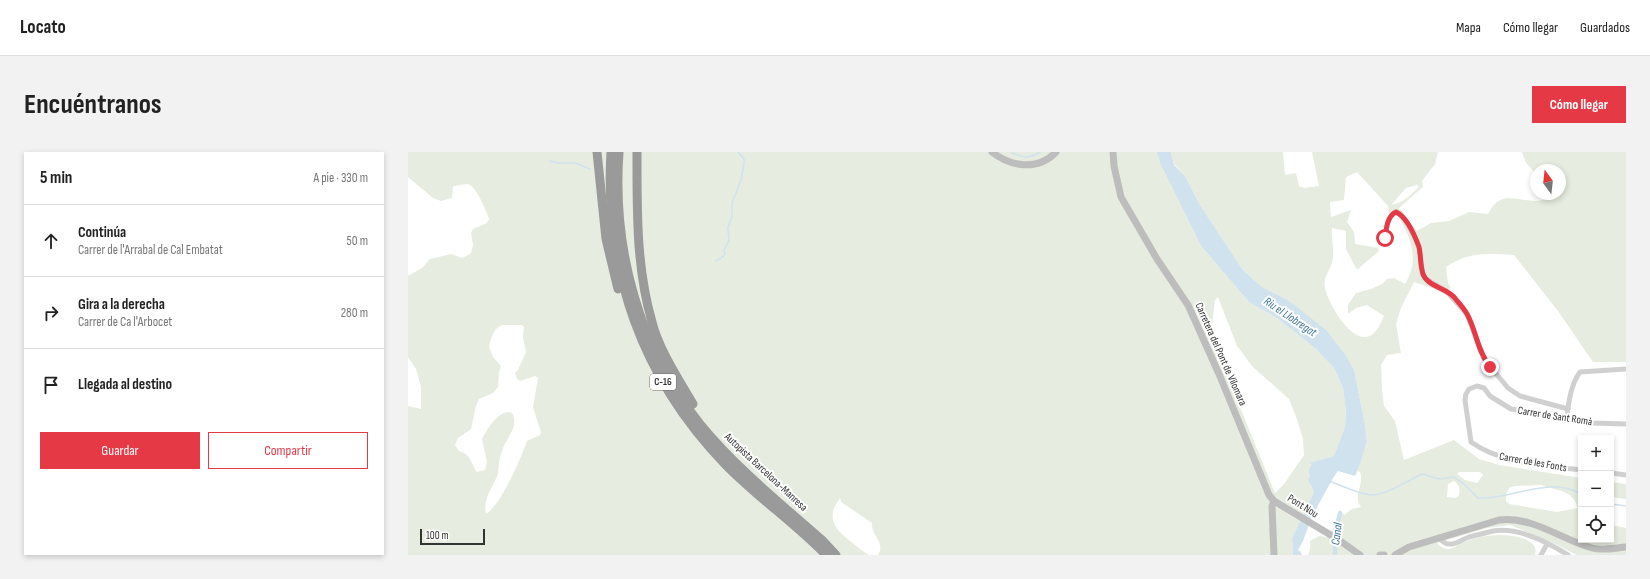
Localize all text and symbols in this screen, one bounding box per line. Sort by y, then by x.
text: Locato [20,16,66,39]
text: Mapa [1456,19,1481,36]
text: Cómo llegar [1503,19,1558,36]
text: Guardados [1580,19,1630,36]
button: Cómo llegar [1532,86,1626,123]
text: Encuéntranos [24,88,162,121]
north arrow [1530,164,1566,200]
text: 5 min [40,168,72,188]
text: A pie · 330 m [314,170,368,186]
text: Continúa [78,223,126,242]
route start [1376,229,1394,247]
icon: ahead [40,230,62,252]
text: 50 m [347,233,368,249]
text: Carrer de l'Arrabal de Cal Embatat [78,242,223,258]
water label: Riu el Llobregat [1261,294,1320,340]
text: Gira a la derecha [78,295,165,314]
street label: Carretera del Pont de Vilomara [1192,300,1250,408]
icon: right [40,302,62,324]
text: 280 m [341,305,368,321]
text: Carrer de Ca l'Arbocet [78,314,172,330]
route end [1481,358,1499,376]
icon: arrive [40,374,62,396]
road number: C-16 [650,374,676,390]
text: Llegada al destino [78,375,172,394]
street label: Carrer de Sant Romà [1517,404,1593,428]
street label: Autopista Barcelona-Manresa [721,430,810,514]
button: Guardar [40,432,200,469]
button: Compartir [208,432,368,469]
map controls [1578,435,1614,543]
button: + [1578,435,1614,471]
street label: Carrer de les Fonts [1498,450,1568,474]
button: − [1578,471,1614,507]
street label: Pont Nou [1285,492,1321,521]
button: locate [1578,507,1614,543]
water label: Canal [1328,521,1346,546]
scale bar [420,527,485,546]
text: 100 m [426,529,448,542]

